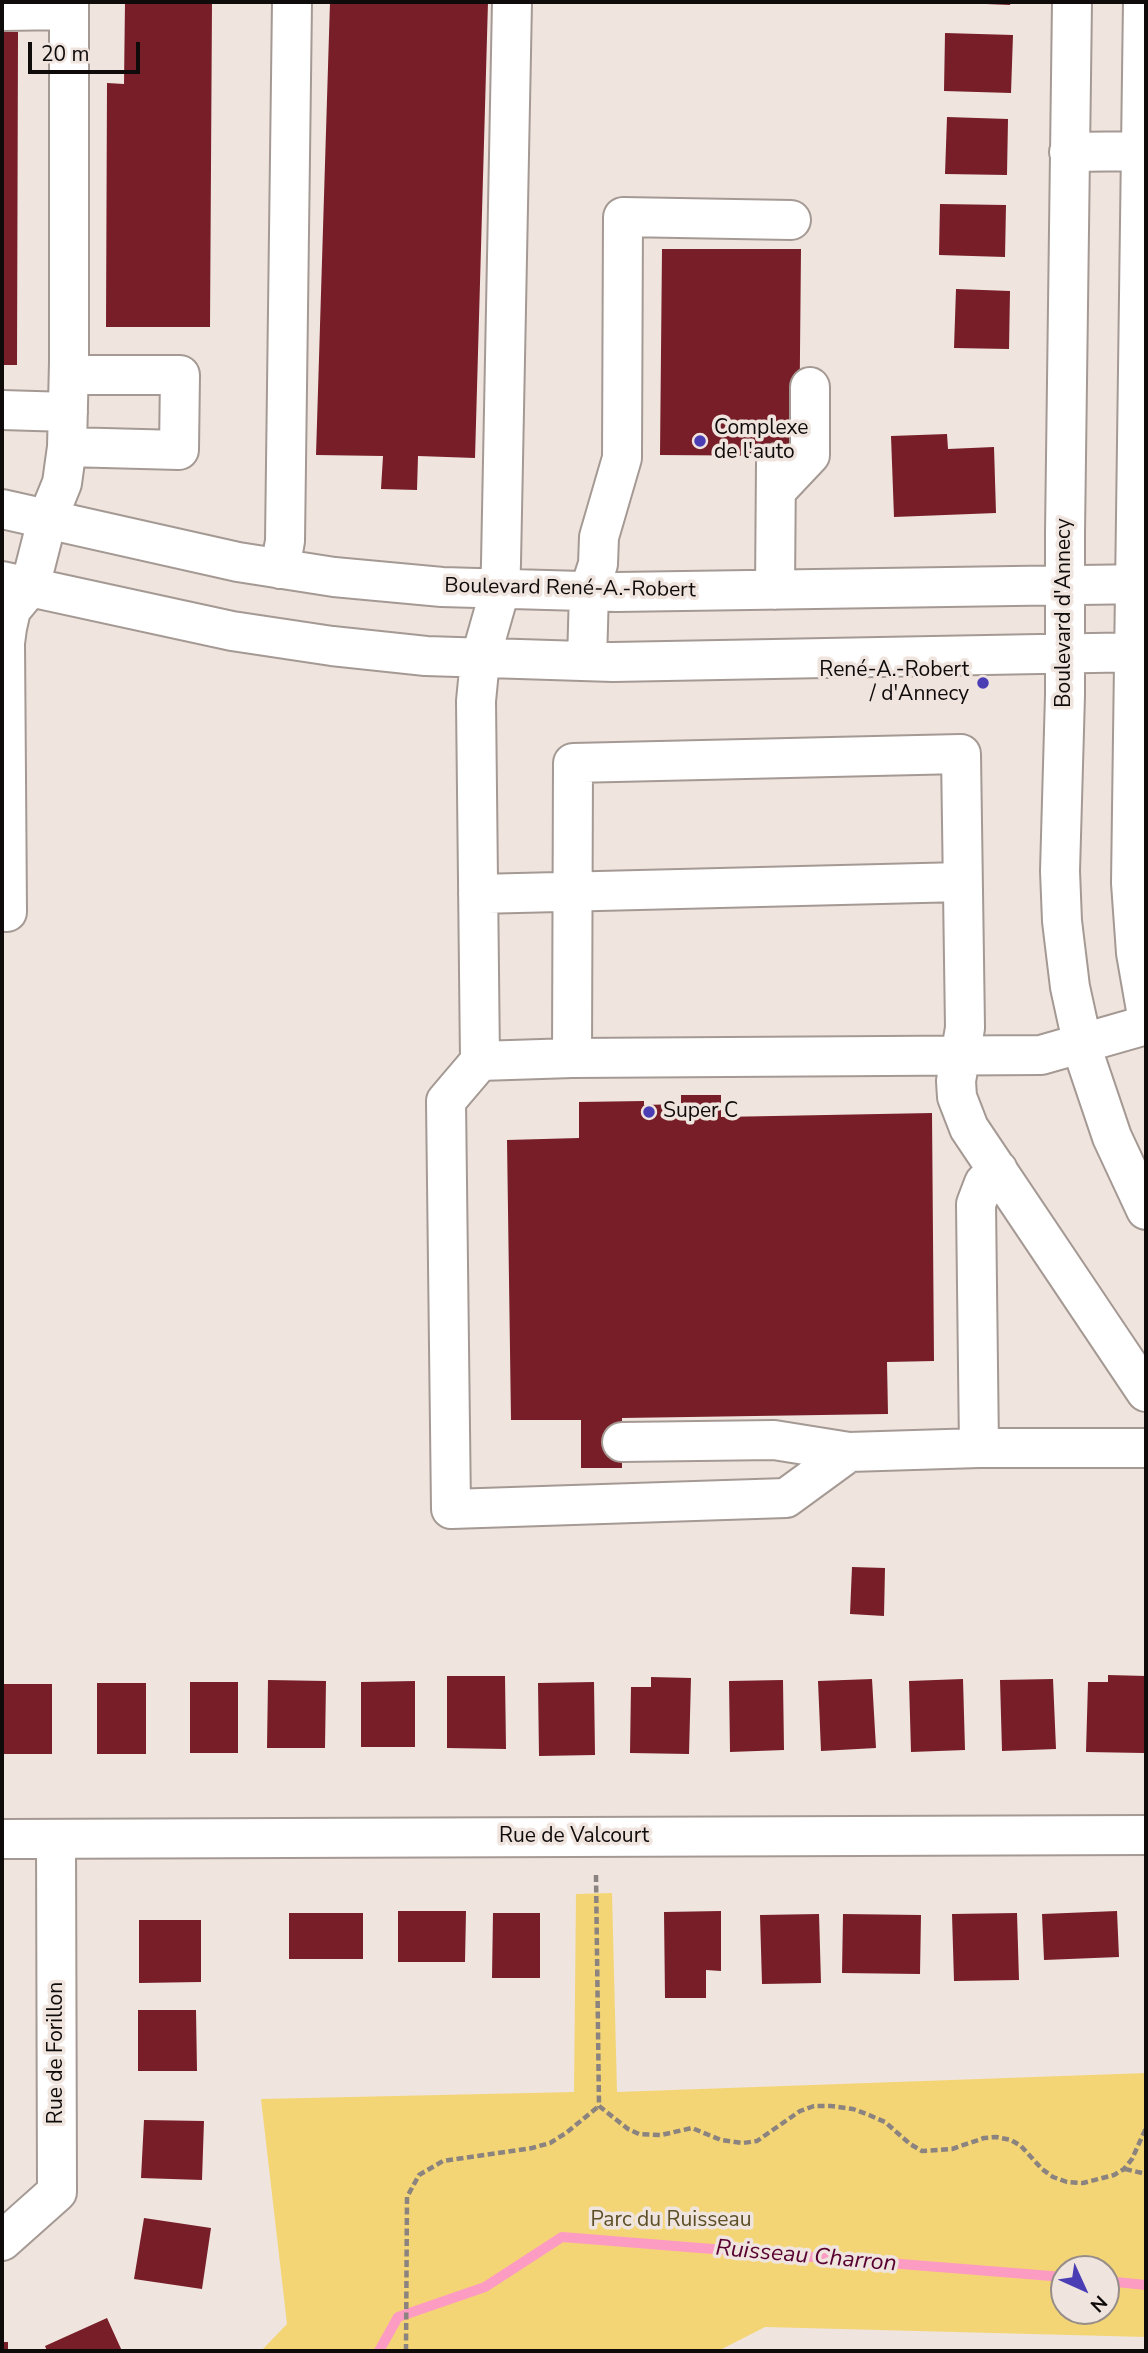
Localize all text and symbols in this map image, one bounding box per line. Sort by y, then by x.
scale bar [32,28,144,72]
text: 20 m [41,40,90,68]
place label: Complexe de l'auto [714,416,808,466]
marker: Complexe de l'auto [692,433,708,449]
street label: Boulevard d'Annecy [1052,518,1078,708]
street label: Boulevard René-A.-Robert [444,574,696,604]
place label: René-A.-Robert / d'Annecy [819,658,969,708]
marker: René-A.-Robert / d'Annecy [975,675,991,691]
place label: Super C [663,1099,738,1125]
marker: Super C [641,1104,657,1120]
street label: Rue de Valcourt [499,1824,649,1850]
street label: Rue de Forillon [44,1982,70,2124]
park label: Parc du Ruisseau [591,2208,751,2234]
water label: Ruisseau Charron [714,2235,898,2279]
north arrow [1050,2255,1120,2325]
text: N [1084,2289,1113,2318]

